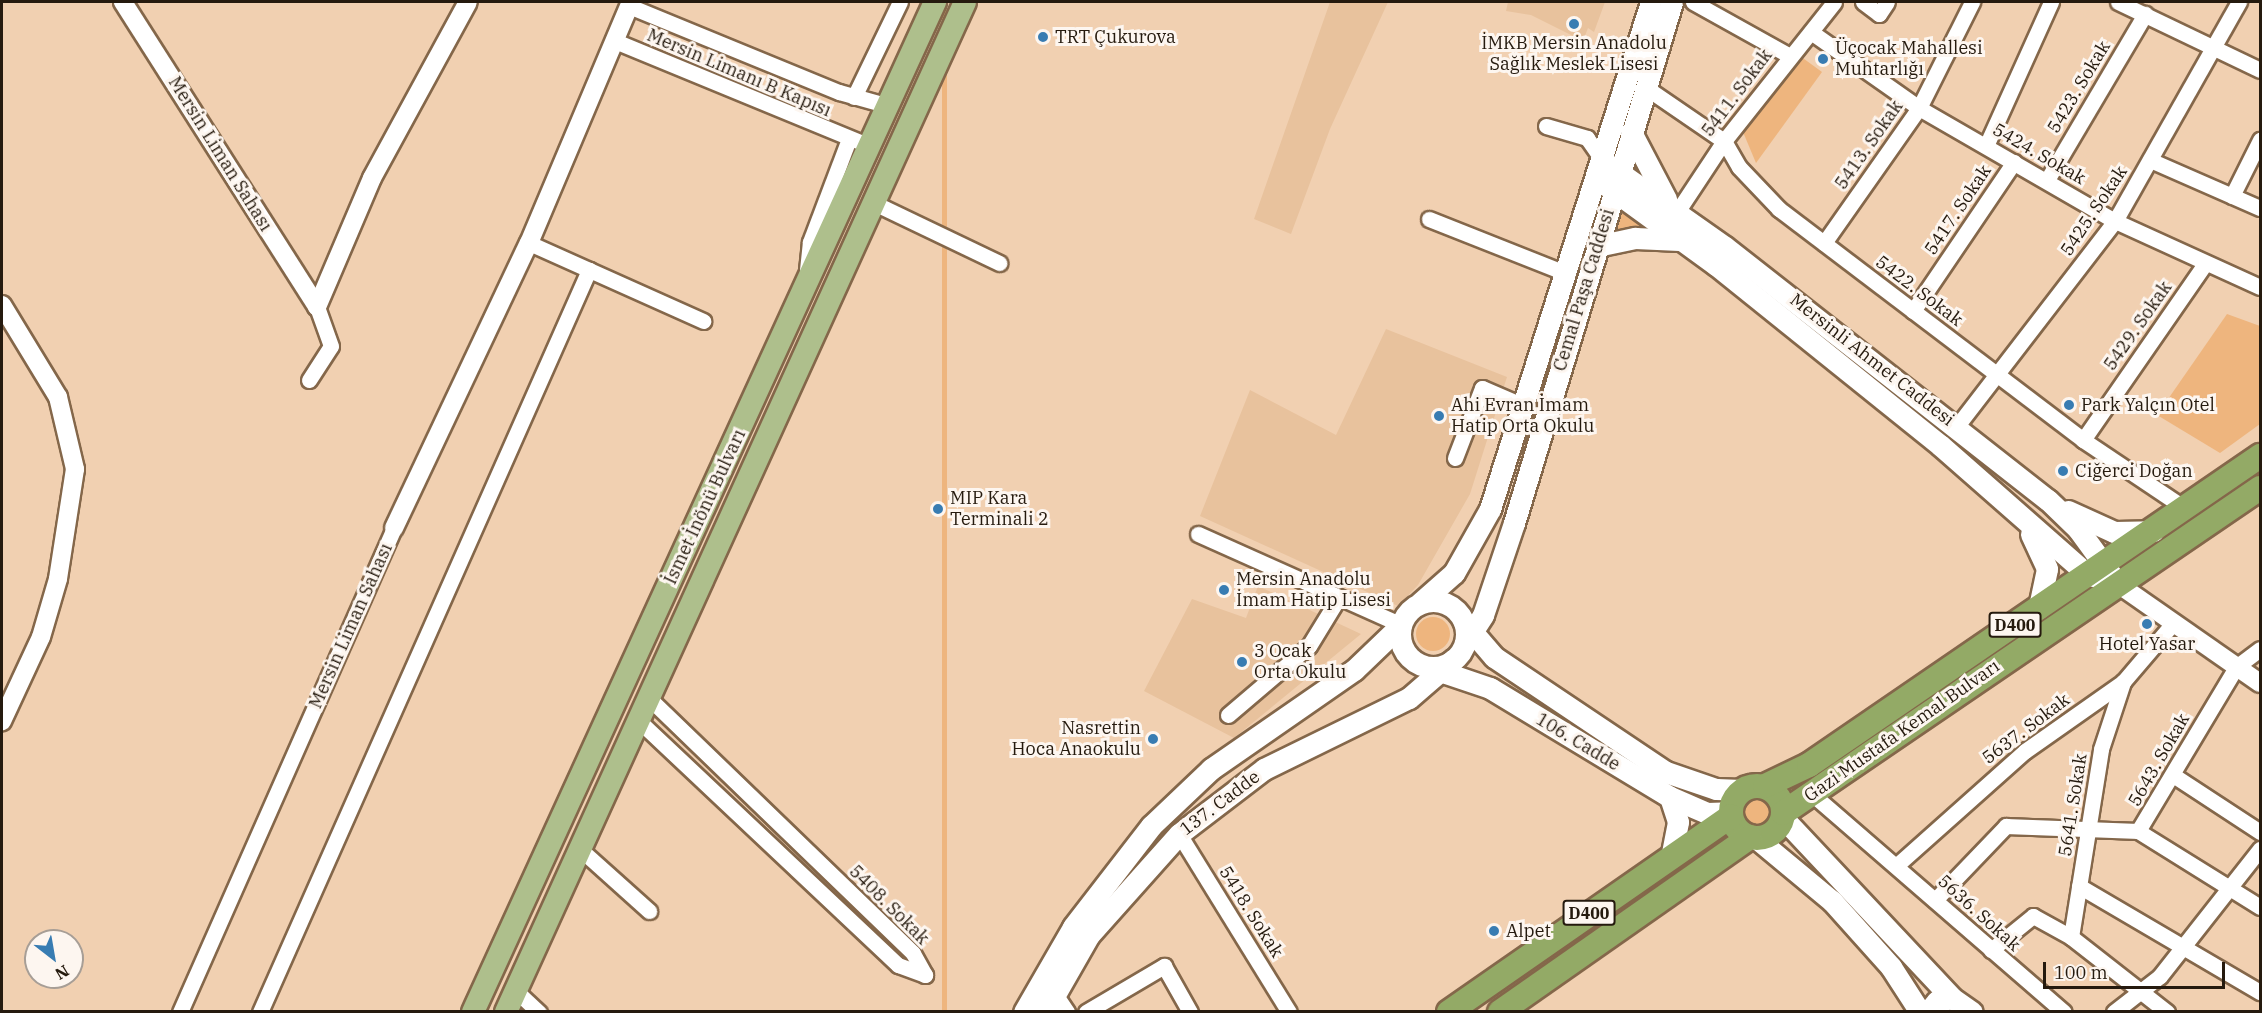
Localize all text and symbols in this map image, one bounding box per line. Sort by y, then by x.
marker: İMKB Mersin Anadolu Sağlık Meslek Lisesi [1567,17,1581,31]
street label: Mersin Limanı B Kapısı [644,24,834,122]
place label: TRT Çukurova [1055,26,1176,48]
marker: TRT Çukurova [1036,30,1050,44]
place label: İMKB Mersin Anadolu Sağlık Meslek Lisesi [1481,33,1667,76]
street label: 5423. Sokak [2043,37,2115,137]
place label: Üçocak Mahallesi Muhtarlığı [1835,38,1983,80]
street label: 5411. Sokak [1697,45,1777,141]
marker: Üçocak Mahallesi Muhtarlığı [1816,52,1830,66]
street label: Mersin Liman Sahası [164,73,276,235]
street label: 5413. Sokak [1830,96,1908,194]
street label: 5424. Sokak [1989,119,2089,189]
street label: 5417. Sokak [1920,161,1996,259]
street label: 5425. Sokak [2056,162,2132,260]
street label: Cemal Paşa Caddesi [1549,206,1619,374]
street label: 5422. Sokak [1871,251,1967,331]
street label: 5429. Sokak [2099,277,2177,375]
street label: Mersinli Ahmet Caddesi [1786,289,1958,431]
place label: Park Yalçın Otel [2081,394,2215,416]
place label: Ahi Evran İmam Hatip Orta Okulu [1451,395,1594,438]
marker: Park Yalçın Otel [2062,398,2076,412]
marker: Ahi Evran İmam Hatip Orta Okulu [1432,409,1446,423]
street label: İsmet İnönü Bulvarı [660,426,750,588]
place label: Ciğerci Doğan [2075,460,2193,482]
marker: Ciğerci Doğan [2056,464,2070,478]
place label: MIP Kara Terminali 2 [950,488,1049,530]
marker: MIP Kara Terminali 2 [931,502,945,516]
street label: Mersin Liman Sahası [305,540,397,712]
place label: Mersin Anadolu İmam Hatip Lisesi [1236,569,1391,612]
marker: Mersin Anadolu İmam Hatip Lisesi [1217,583,1231,597]
road number: D400 [1988,612,2042,638]
marker: Hotel Yasar [2140,617,2154,631]
place label: Hotel Yasar [2099,633,2195,655]
place label: 3 Ocak Orta Okulu [1254,641,1346,684]
marker: 3 Ocak Orta Okulu [1235,655,1249,669]
street label: Gazi Mustafa Kemal Bulvarı [1800,655,2004,807]
street label: 5637. Sokak [1978,689,2074,769]
street label: 106. Cadde [1532,708,1624,776]
street label: 5643. Sokak [2124,710,2194,810]
place label: Nasrettin Hoca Anaokulu [1011,718,1141,760]
marker: Nasrettin Hoca Anaokulu [1146,732,1160,746]
street label: 5641. Sokak [2054,752,2092,858]
street label: 137. Cadde [1176,766,1264,840]
street label: 5408. Sokak [845,861,933,949]
street label: 5418. Sokak [1214,862,1288,962]
street label: 5636. Sokak [1933,870,2025,956]
road number: D400 [1562,900,1616,926]
place label: Alpet [1506,920,1551,942]
marker: Alpet [1487,924,1501,938]
north arrow [24,929,84,989]
scale bar [2046,950,2228,988]
text: N [52,961,73,985]
text: 100 m [2054,961,2108,984]

